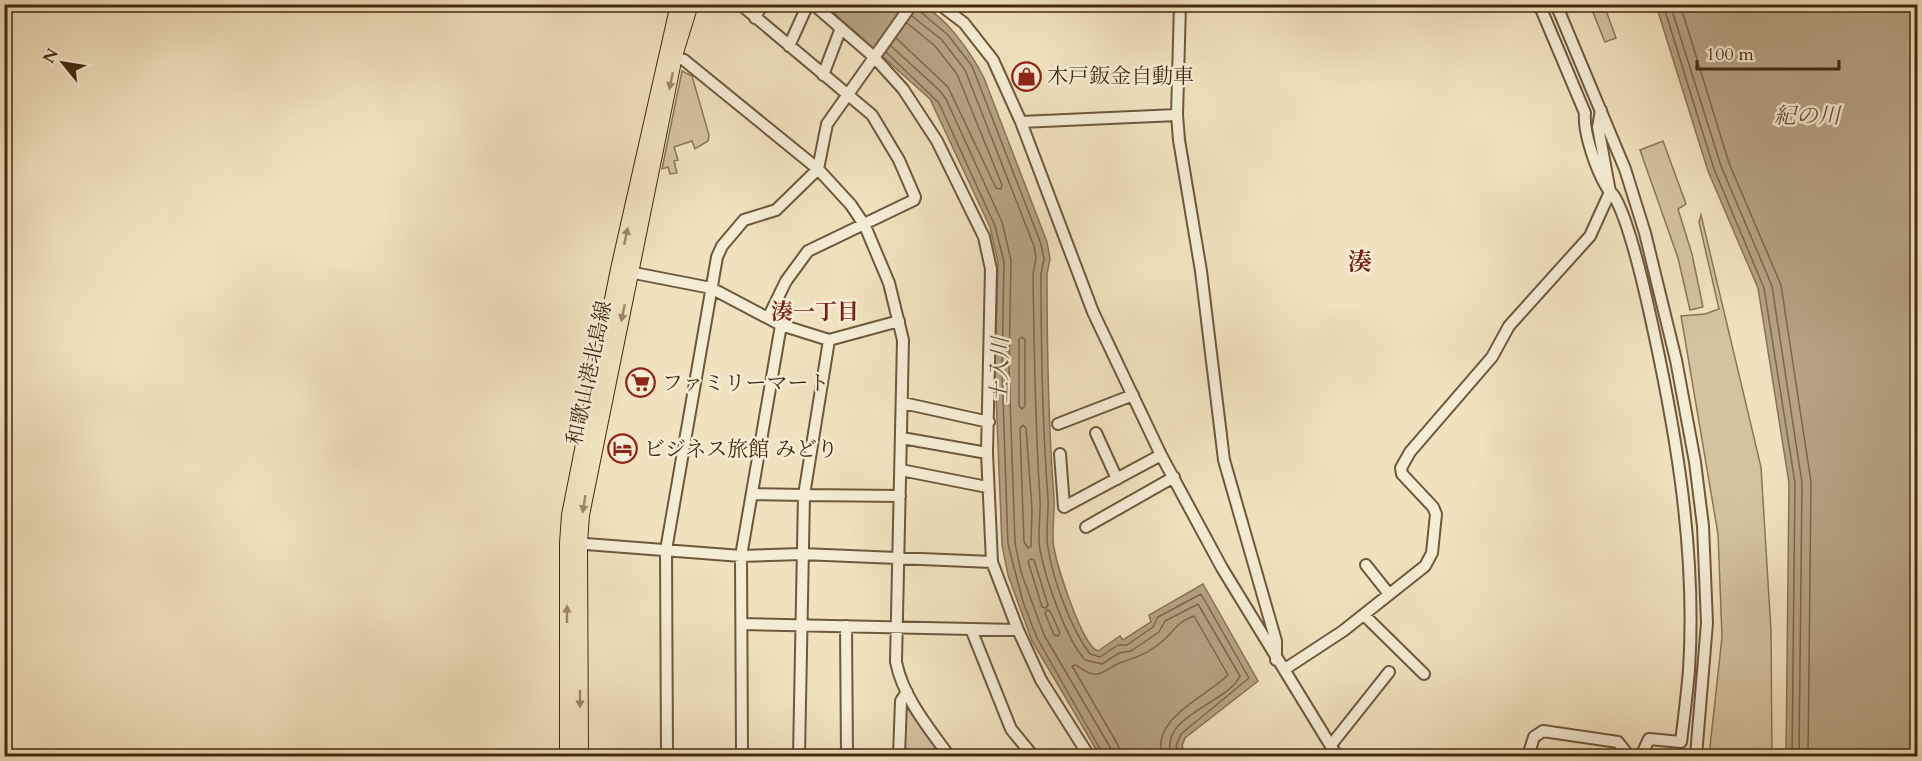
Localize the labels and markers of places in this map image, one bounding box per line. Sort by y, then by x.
shop icon: 木戸鈑金自動車 [1010,60,1042,92]
place label: 木戸鈑金自動車 [1047,62,1194,91]
supermarket icon: ファミリーマート [625,367,657,399]
place label: ファミリーマート [662,369,830,398]
hotel icon: ビジネス旅館 みどり [607,433,639,465]
place label: ビジネス旅館 みどり [644,435,838,464]

